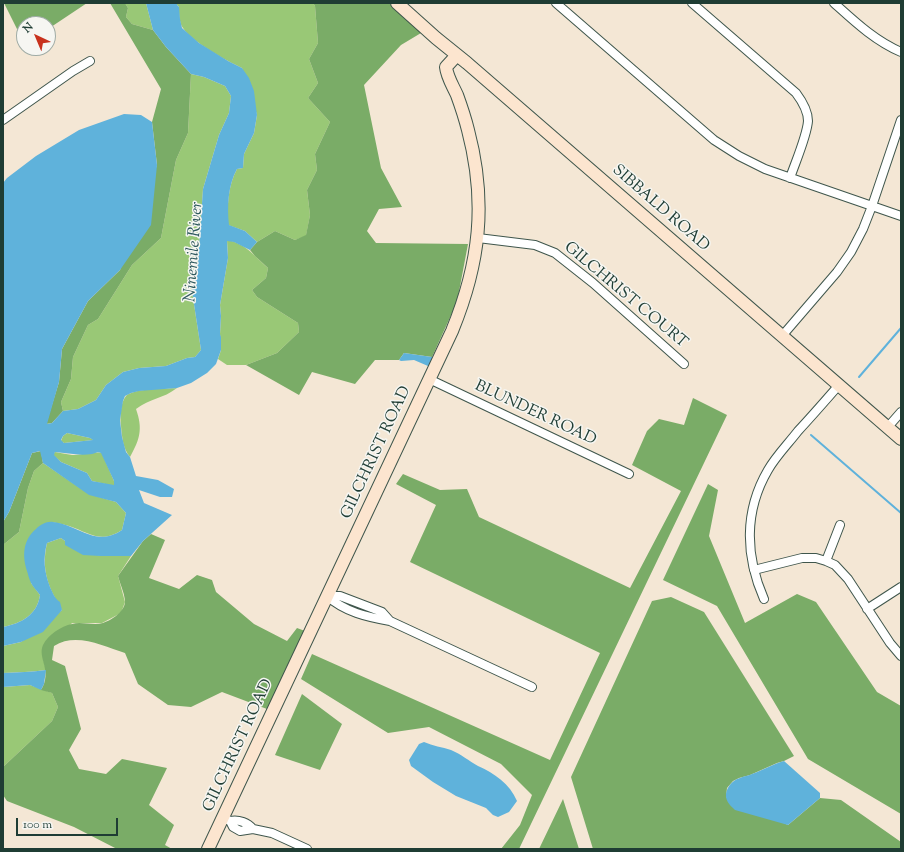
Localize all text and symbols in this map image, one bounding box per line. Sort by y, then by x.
north arrow [16,16,56,56]
text: N [20,19,37,37]
street label: SIBBALD ROAD [607,161,713,257]
water label: Ninemile River [181,201,209,303]
street label: GILCHRIST COURT [559,239,691,353]
street label: BLUNDER ROAD [471,377,599,451]
street label: GILCHRIST ROAD [338,384,416,522]
street label: GILCHRIST ROAD [200,677,278,815]
scale bar [18,810,120,836]
text: 100 m [23,816,52,834]

